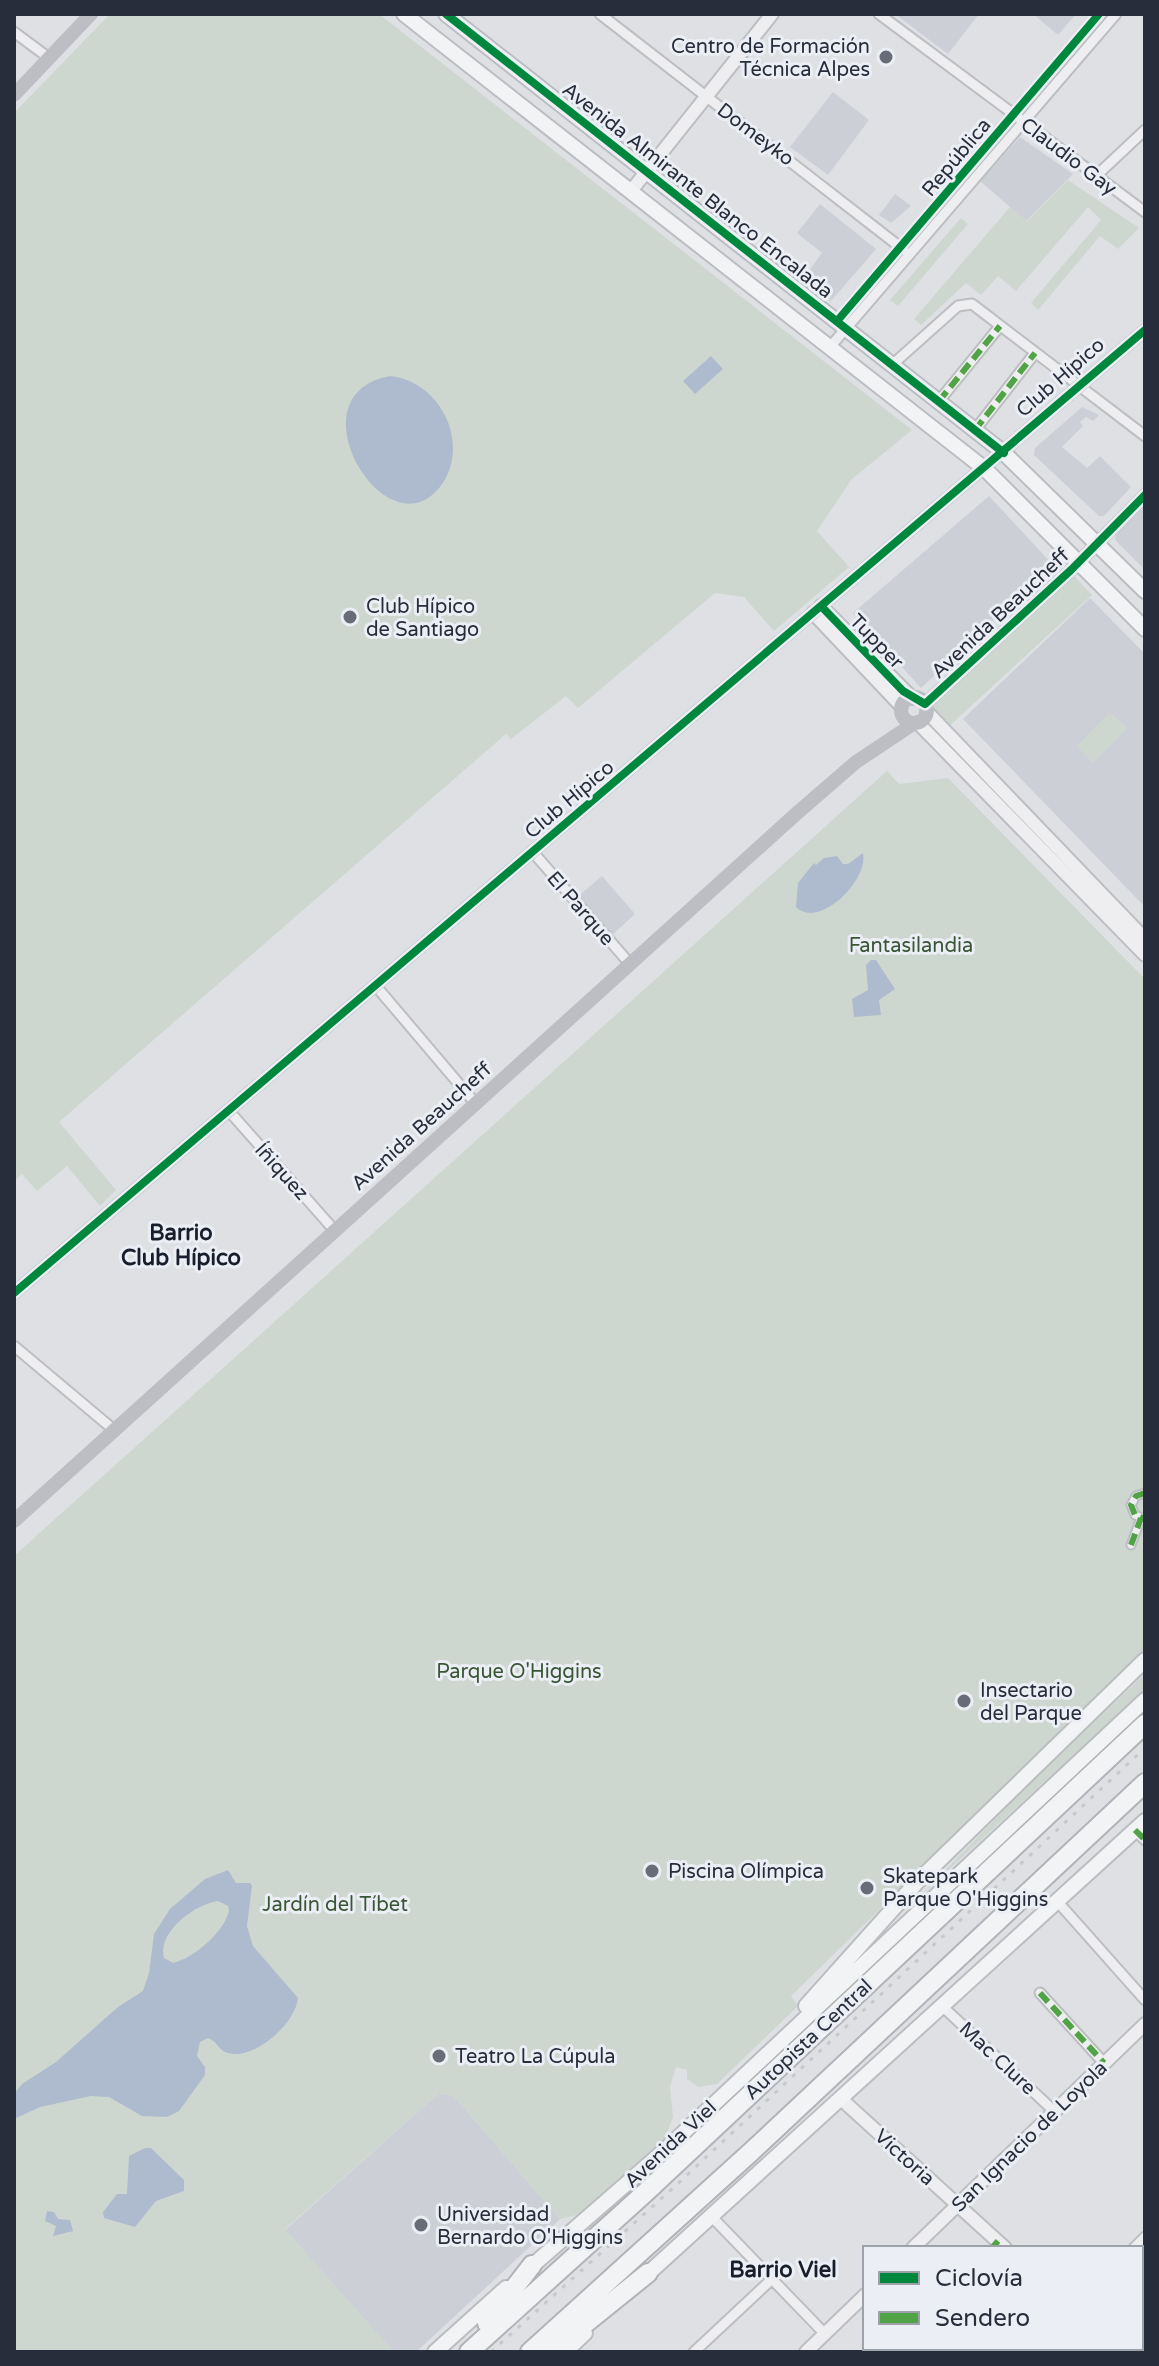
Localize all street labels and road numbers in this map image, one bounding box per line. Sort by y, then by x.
street label: Avenida Almirante Blanco Encalada [557,78,838,304]
street label: Domeyko [712,98,799,171]
street label: Claudio Gay [1016,113,1121,201]
street label: República [917,114,996,202]
street label: Club Hípico [1012,333,1110,423]
street label: Avenida Beaucheff [927,543,1075,684]
street label: Tupper [844,609,909,675]
street label: Club Hípico [520,756,619,844]
street label: El Parque [541,867,619,951]
street label: Avenida Beaucheff [347,1057,497,1196]
street label: Íñiquez [249,1137,314,1205]
street label: Autopista Central [740,1974,878,2105]
street label: Mac Clure [954,2017,1041,2100]
street label: San Ignacio de Loyola [947,2056,1113,2217]
street label: Avenida Viel [620,2096,722,2193]
street label: Victoria [869,2124,939,2191]

